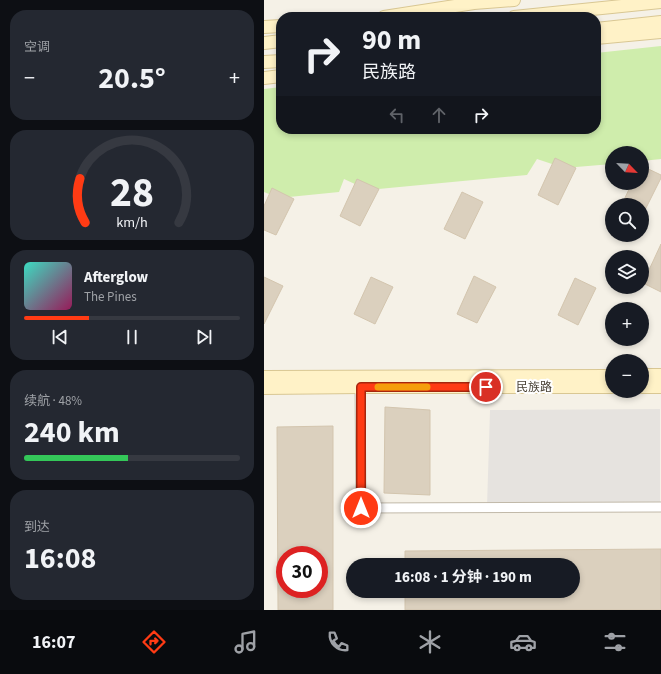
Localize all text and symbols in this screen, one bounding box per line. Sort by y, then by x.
text: 90 m [362,20,421,60]
icon: right [296,28,348,80]
text: 空调 [24,38,50,56]
text: 20.5° [98,57,166,100]
text: 民族路 [362,60,416,85]
text: − [24,62,35,94]
text: + [229,62,240,94]
icon: left [386,104,408,126]
icon: ahead [428,104,450,126]
icon: right [470,104,492,126]
north arrow [605,146,649,190]
map controls [605,146,649,398]
text: 28 [110,163,154,223]
button: search [605,198,649,242]
text: km/h [116,212,148,233]
button: layers [605,250,649,294]
text: Afterglow [84,267,148,288]
text: The Pines [84,288,137,306]
button: + [605,302,649,346]
icon: previous [49,326,71,348]
icon: pause [121,326,143,348]
icon: next [193,326,215,348]
button: − [605,354,649,398]
pin [469,370,503,404]
icon: arrive [475,376,497,398]
street label: 民族路 [516,379,552,396]
text: 续航 · 48% [24,392,82,410]
text: 240 km [24,411,120,454]
position arrow [340,487,382,529]
text: 到达 [24,518,50,536]
text: 16:08 [24,537,96,580]
speed limit sign: 30 [276,546,328,598]
text: 16:08 · 1 分钟 · 190 m [394,567,532,588]
icon: directions [140,628,168,656]
icon: music [232,628,260,656]
icon: phone [324,628,352,656]
icon: climate [416,628,444,656]
icon: car [509,628,537,656]
icon: filters [601,628,629,656]
text: 16:07 [32,630,76,655]

